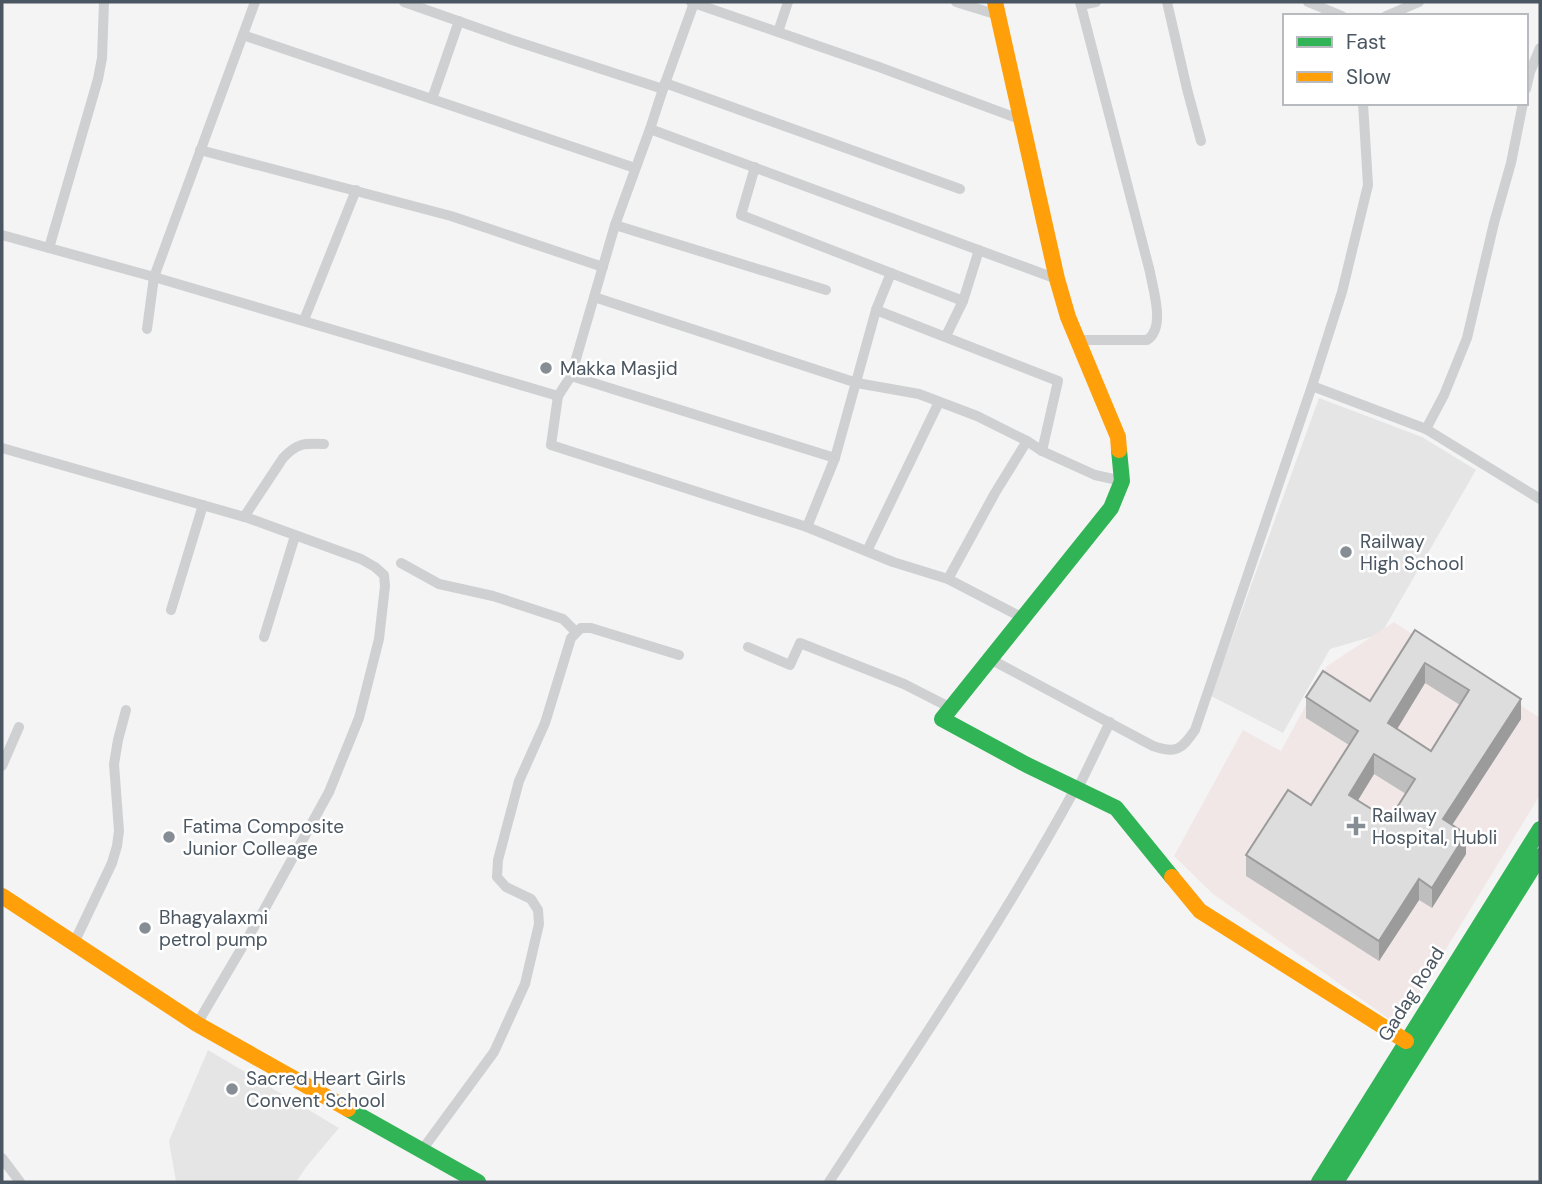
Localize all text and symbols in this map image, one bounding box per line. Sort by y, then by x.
legend [1283,14,1528,105]
text: Fast [1346,28,1386,56]
text: Slow [1346,63,1391,91]
place label: Makka Masjid [560,356,678,381]
marker: Makka Masjid [538,360,554,376]
place label: Railway High School [1360,529,1464,576]
marker: Railway High School [1338,544,1354,560]
place label: Railway Hospital, Hubli [1372,803,1497,850]
place label: Fatima Composite Junior Colleage [183,814,344,861]
marker: Railway Hospital, Hubli [1346,816,1366,836]
marker: Fatima Composite Junior Colleage [161,829,177,845]
place label: Bhagyalaxmi petrol pump [159,905,268,952]
marker: Bhagyalaxmi petrol pump [137,920,153,936]
street label: Gadag Road [1372,942,1450,1046]
place label: Sacred Heart Girls Convent School [246,1066,406,1113]
marker: Sacred Heart Girls Convent School [224,1081,240,1097]

